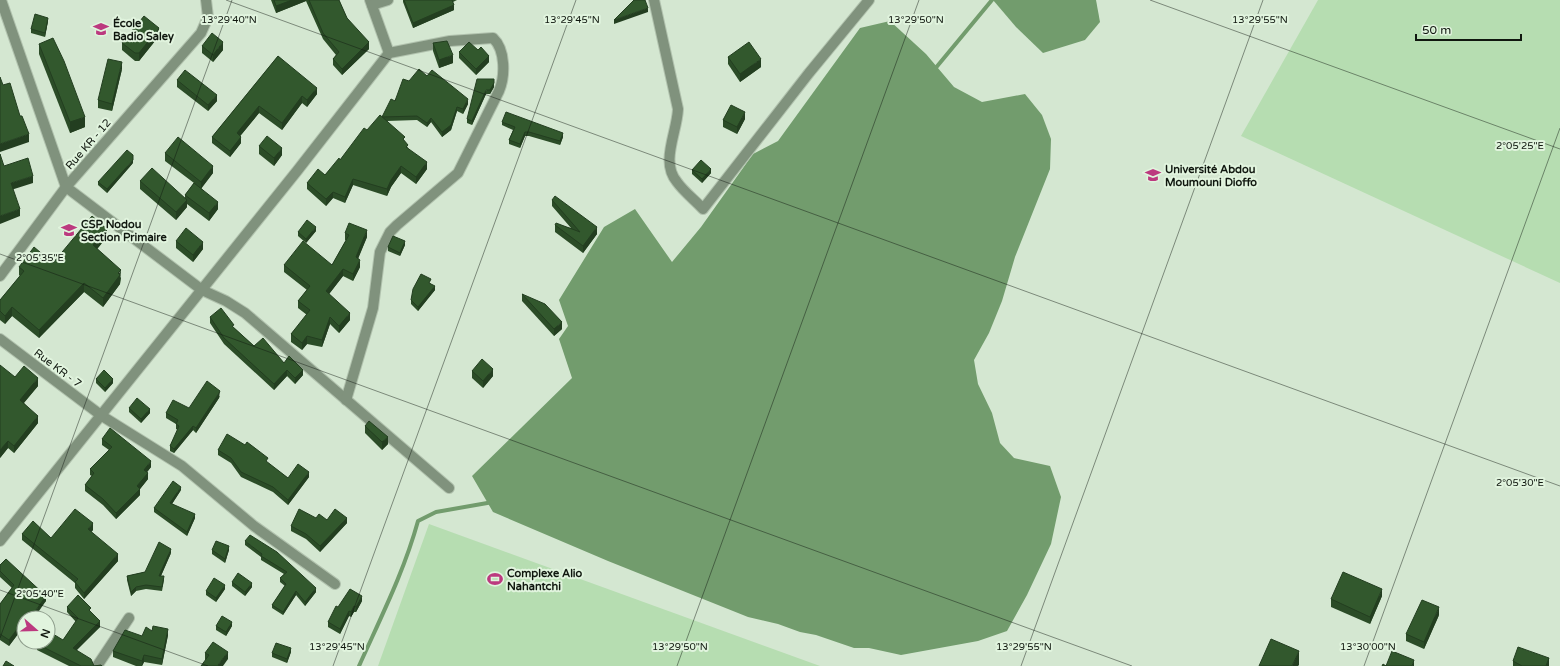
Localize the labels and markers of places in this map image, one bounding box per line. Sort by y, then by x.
place label: École Badio Saley [113,16,174,44]
school or university icon: École Badio Saley [92,20,110,38]
place label: Université Abdou Moumouni Dioffo [1165,163,1257,189]
school or university icon: Université Abdou Moumouni Dioffo [1144,166,1162,184]
place label: CSP Nodou Section Primaire [81,218,167,244]
school or university icon: CSP Nodou Section Primaire [60,221,78,239]
place label: Complexe Alio Nahantchi [507,567,583,593]
sports icon: Complexe Alio Nahantchi [486,570,504,588]

